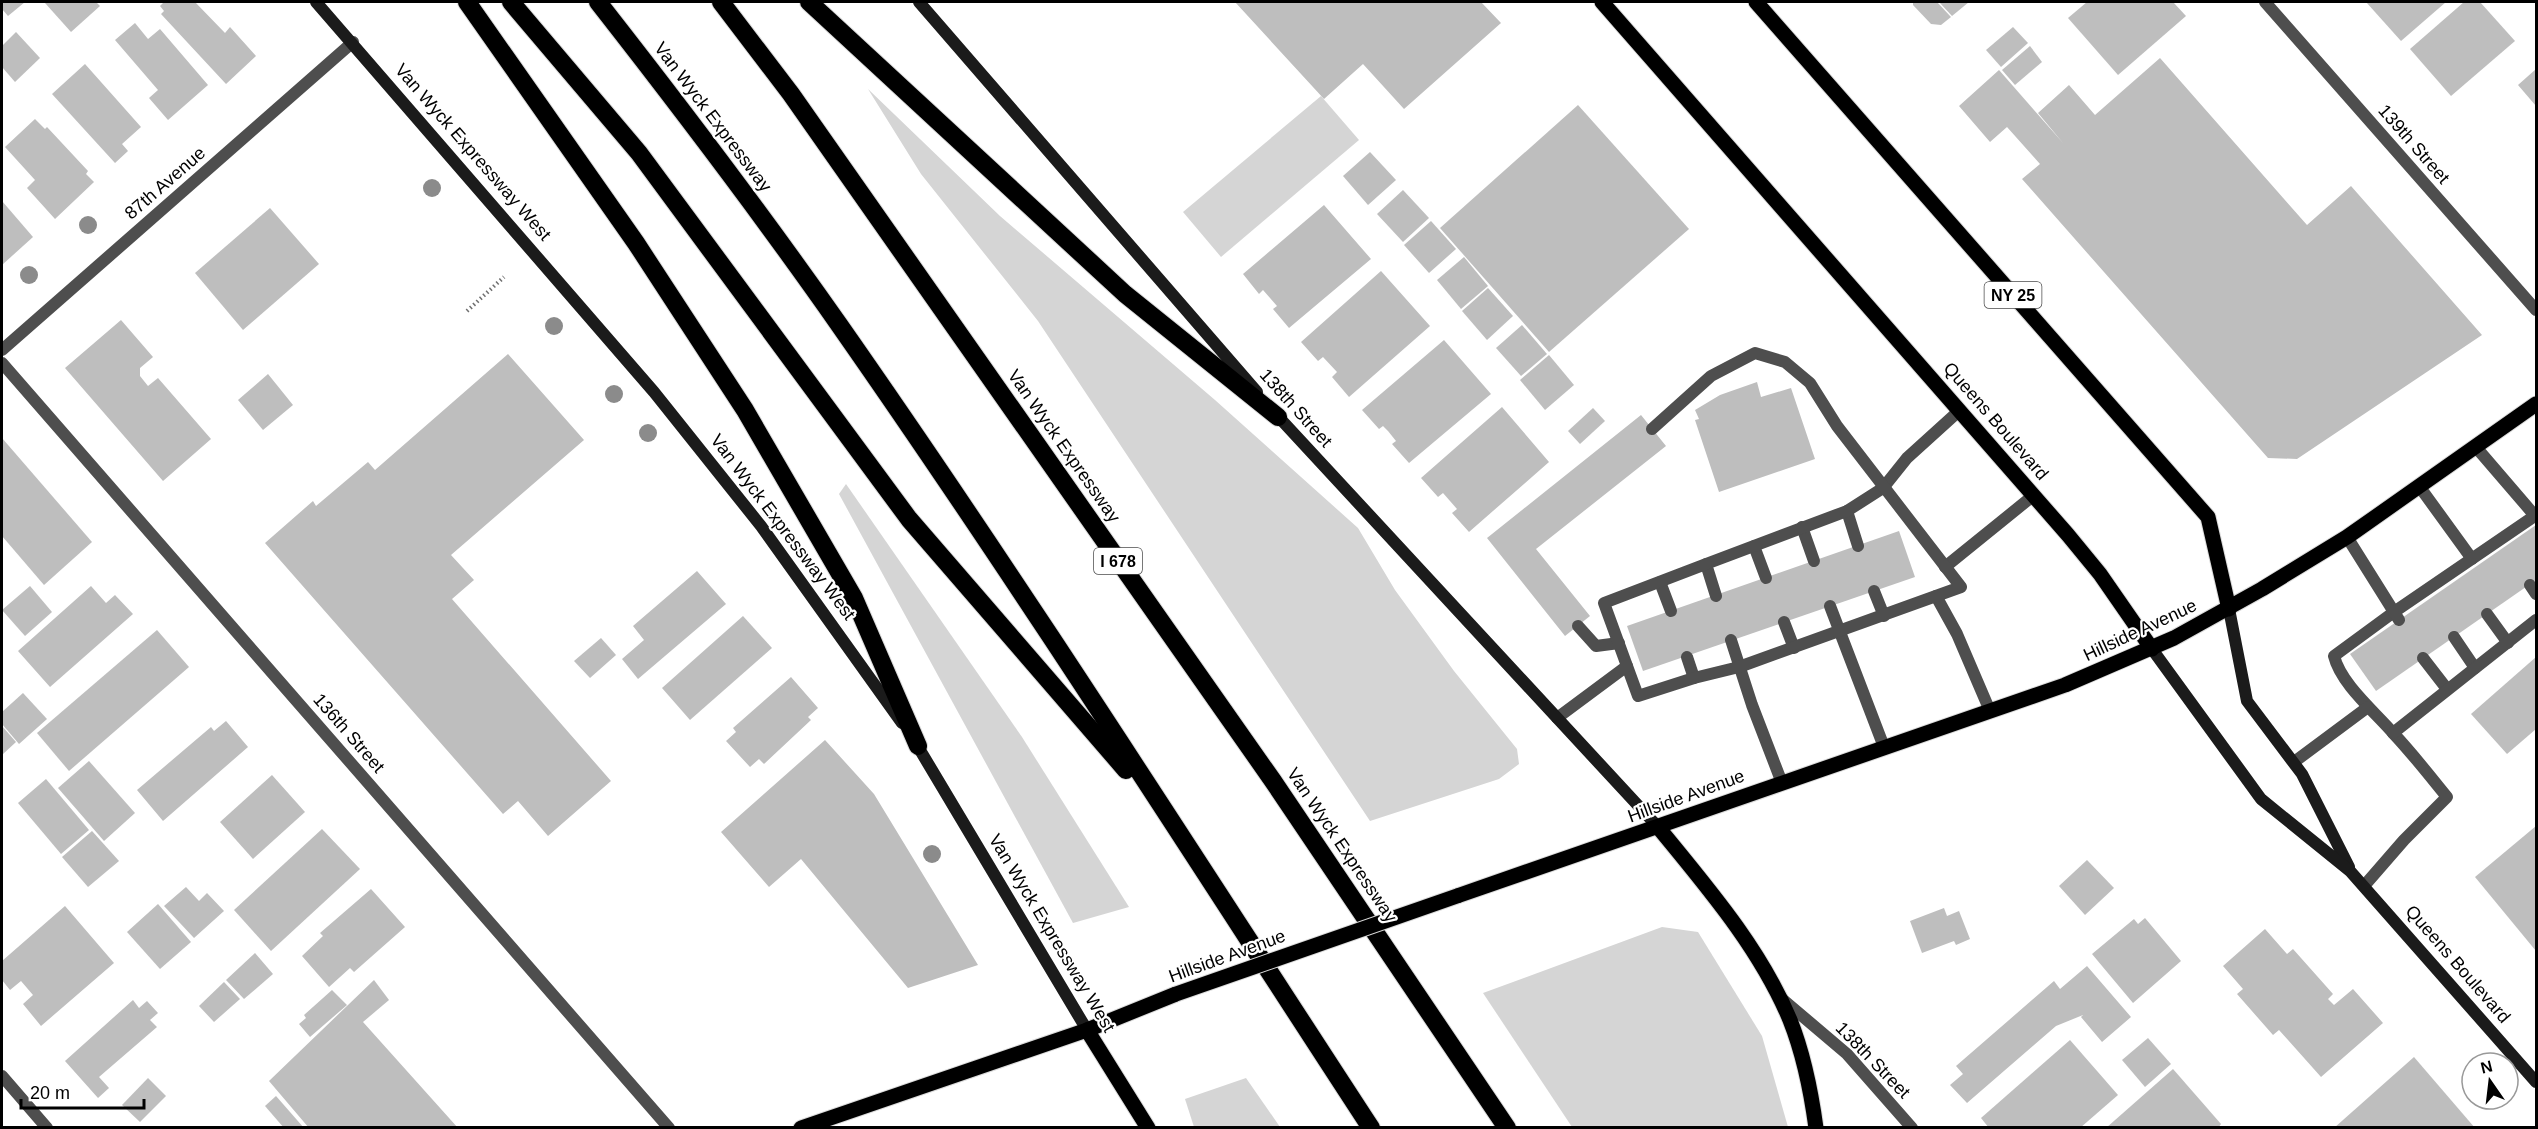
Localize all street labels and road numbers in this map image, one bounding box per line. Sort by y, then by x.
street label: Van Wyck Expressway [650,38,776,196]
street label: Van Wyck Expressway West [391,60,555,244]
street label: 139th Street [2374,100,2454,188]
street label: 87th Avenue [121,143,209,223]
road number: NY 25 [1984,282,2042,308]
street label: Queens Boulevard [1940,358,2052,484]
street label: 138th Street [1256,365,1336,451]
street label: Van Wyck Expressway [1004,366,1124,526]
street label: Van Wyck Expressway West [707,430,859,624]
road number: I 678 [1094,548,1142,574]
street label: Hillside Avenue [2080,595,2200,665]
street label: 136th Street [309,689,389,777]
street label: Van Wyck Expressway [1283,764,1401,926]
street label: Hillside Avenue [1625,766,1747,826]
street label: Van Wyck Expressway West [985,830,1119,1036]
street label: Queens Boulevard [2402,901,2514,1027]
street label: Hillside Avenue [1166,926,1288,986]
street label: 138th Street [1832,1018,1914,1102]

